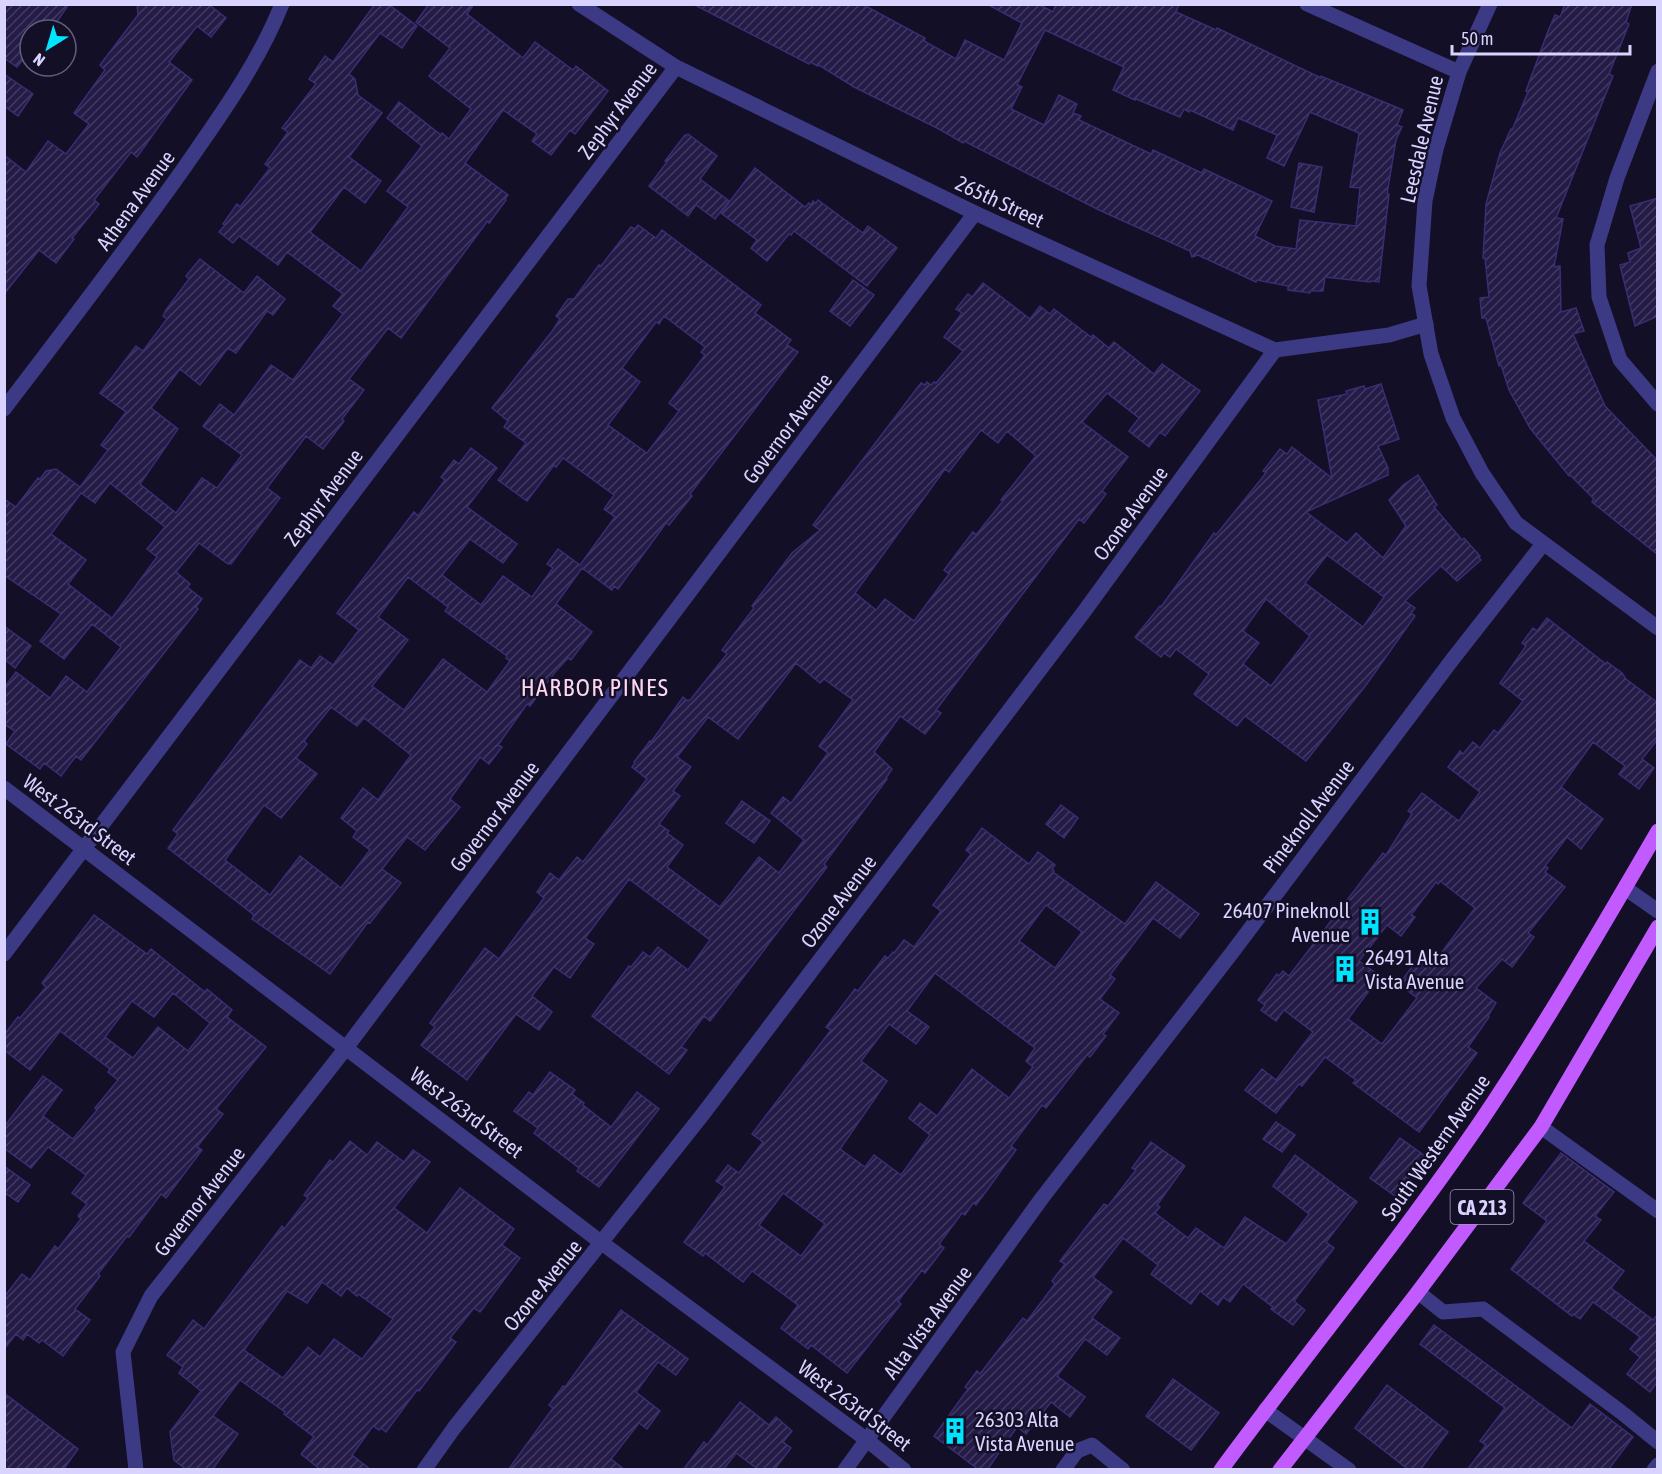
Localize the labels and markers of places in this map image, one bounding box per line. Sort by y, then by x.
place label: 26407 Pineknoll Avenue [1223,898,1350,946]
building icon: 26407 Pineknoll Avenue [1355,907,1385,937]
place label: 26491 Alta Vista Avenue [1365,945,1464,993]
building icon: 26491 Alta Vista Avenue [1330,954,1360,984]
place label: 26303 Alta Vista Avenue [975,1407,1074,1455]
building icon: 26303 Alta Vista Avenue [940,1416,970,1446]

